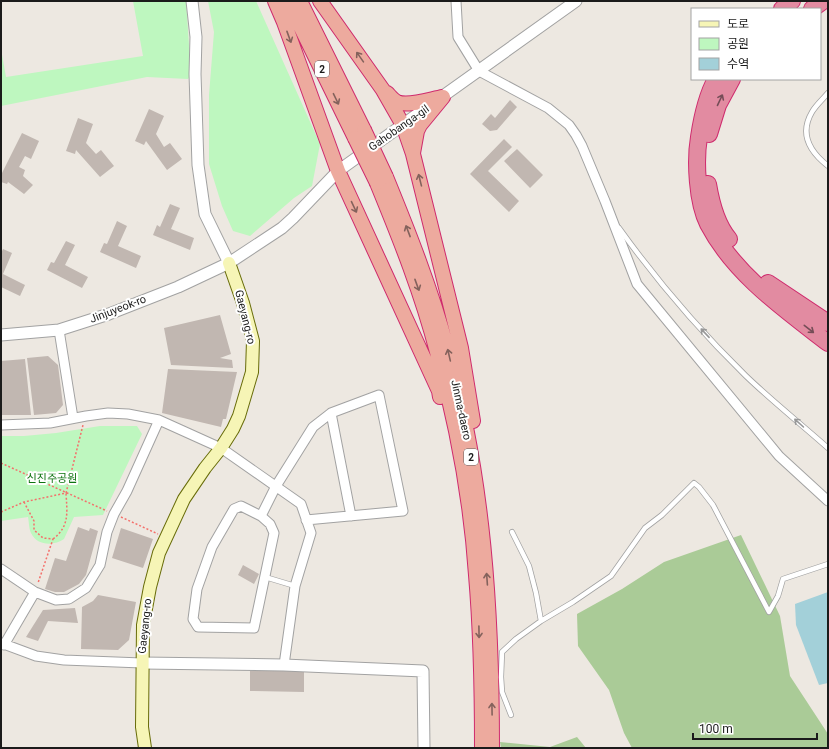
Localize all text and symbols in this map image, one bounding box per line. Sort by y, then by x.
legend [691,8,821,80]
text: 도로 [727,17,749,31]
one-way arrow [286,31,294,43]
text: 공원 [727,37,749,51]
one-way arrow [356,51,364,62]
text: 수역 [727,57,749,71]
road number: 2 [315,61,329,77]
one-way arrow [333,93,340,105]
one-way arrow [717,95,724,107]
street label: Gahobanga-gil [366,102,432,154]
one-way arrow [416,174,423,187]
one-way arrow [351,200,358,212]
one-way arrow [403,226,411,238]
one-way arrow [414,278,421,291]
street label: Gaeyang-ro [232,288,258,346]
street label: Jinjuyeok-ro [88,292,148,326]
one-way arrow [804,324,815,333]
one-way arrow [700,328,709,338]
one-way arrow [444,348,452,361]
street label: Jinma-daero [448,379,474,441]
one-way arrow [794,418,804,427]
road number: 2 [464,449,478,465]
park label: 신진주공원 [27,472,77,485]
one-way arrow [483,573,491,586]
street label: Gaeyang-ro [136,598,154,654]
one-way arrow [475,625,483,638]
one-way arrow [488,703,495,716]
scale bar [693,715,817,741]
text: 100 m [699,722,733,736]

